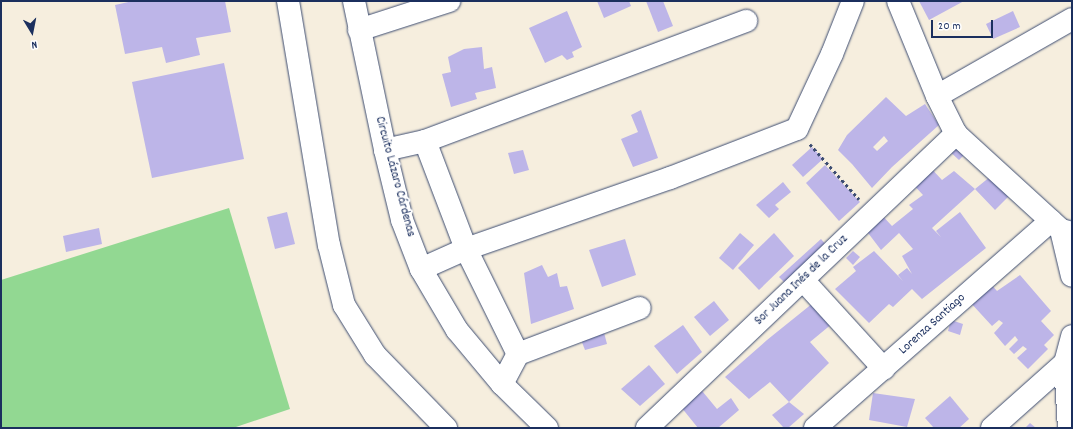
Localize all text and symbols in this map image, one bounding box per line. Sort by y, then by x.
north arrow [12,12,52,52]
scale bar [933,12,995,38]
text: 20 m [938,18,961,35]
text: N [30,35,38,52]
street label: Circuito Lázaro Cárdenas [370,115,418,239]
street label: Sor Juana Inés de la Cruz [752,232,852,330]
street label: Lorenza Santiago [896,291,970,359]

